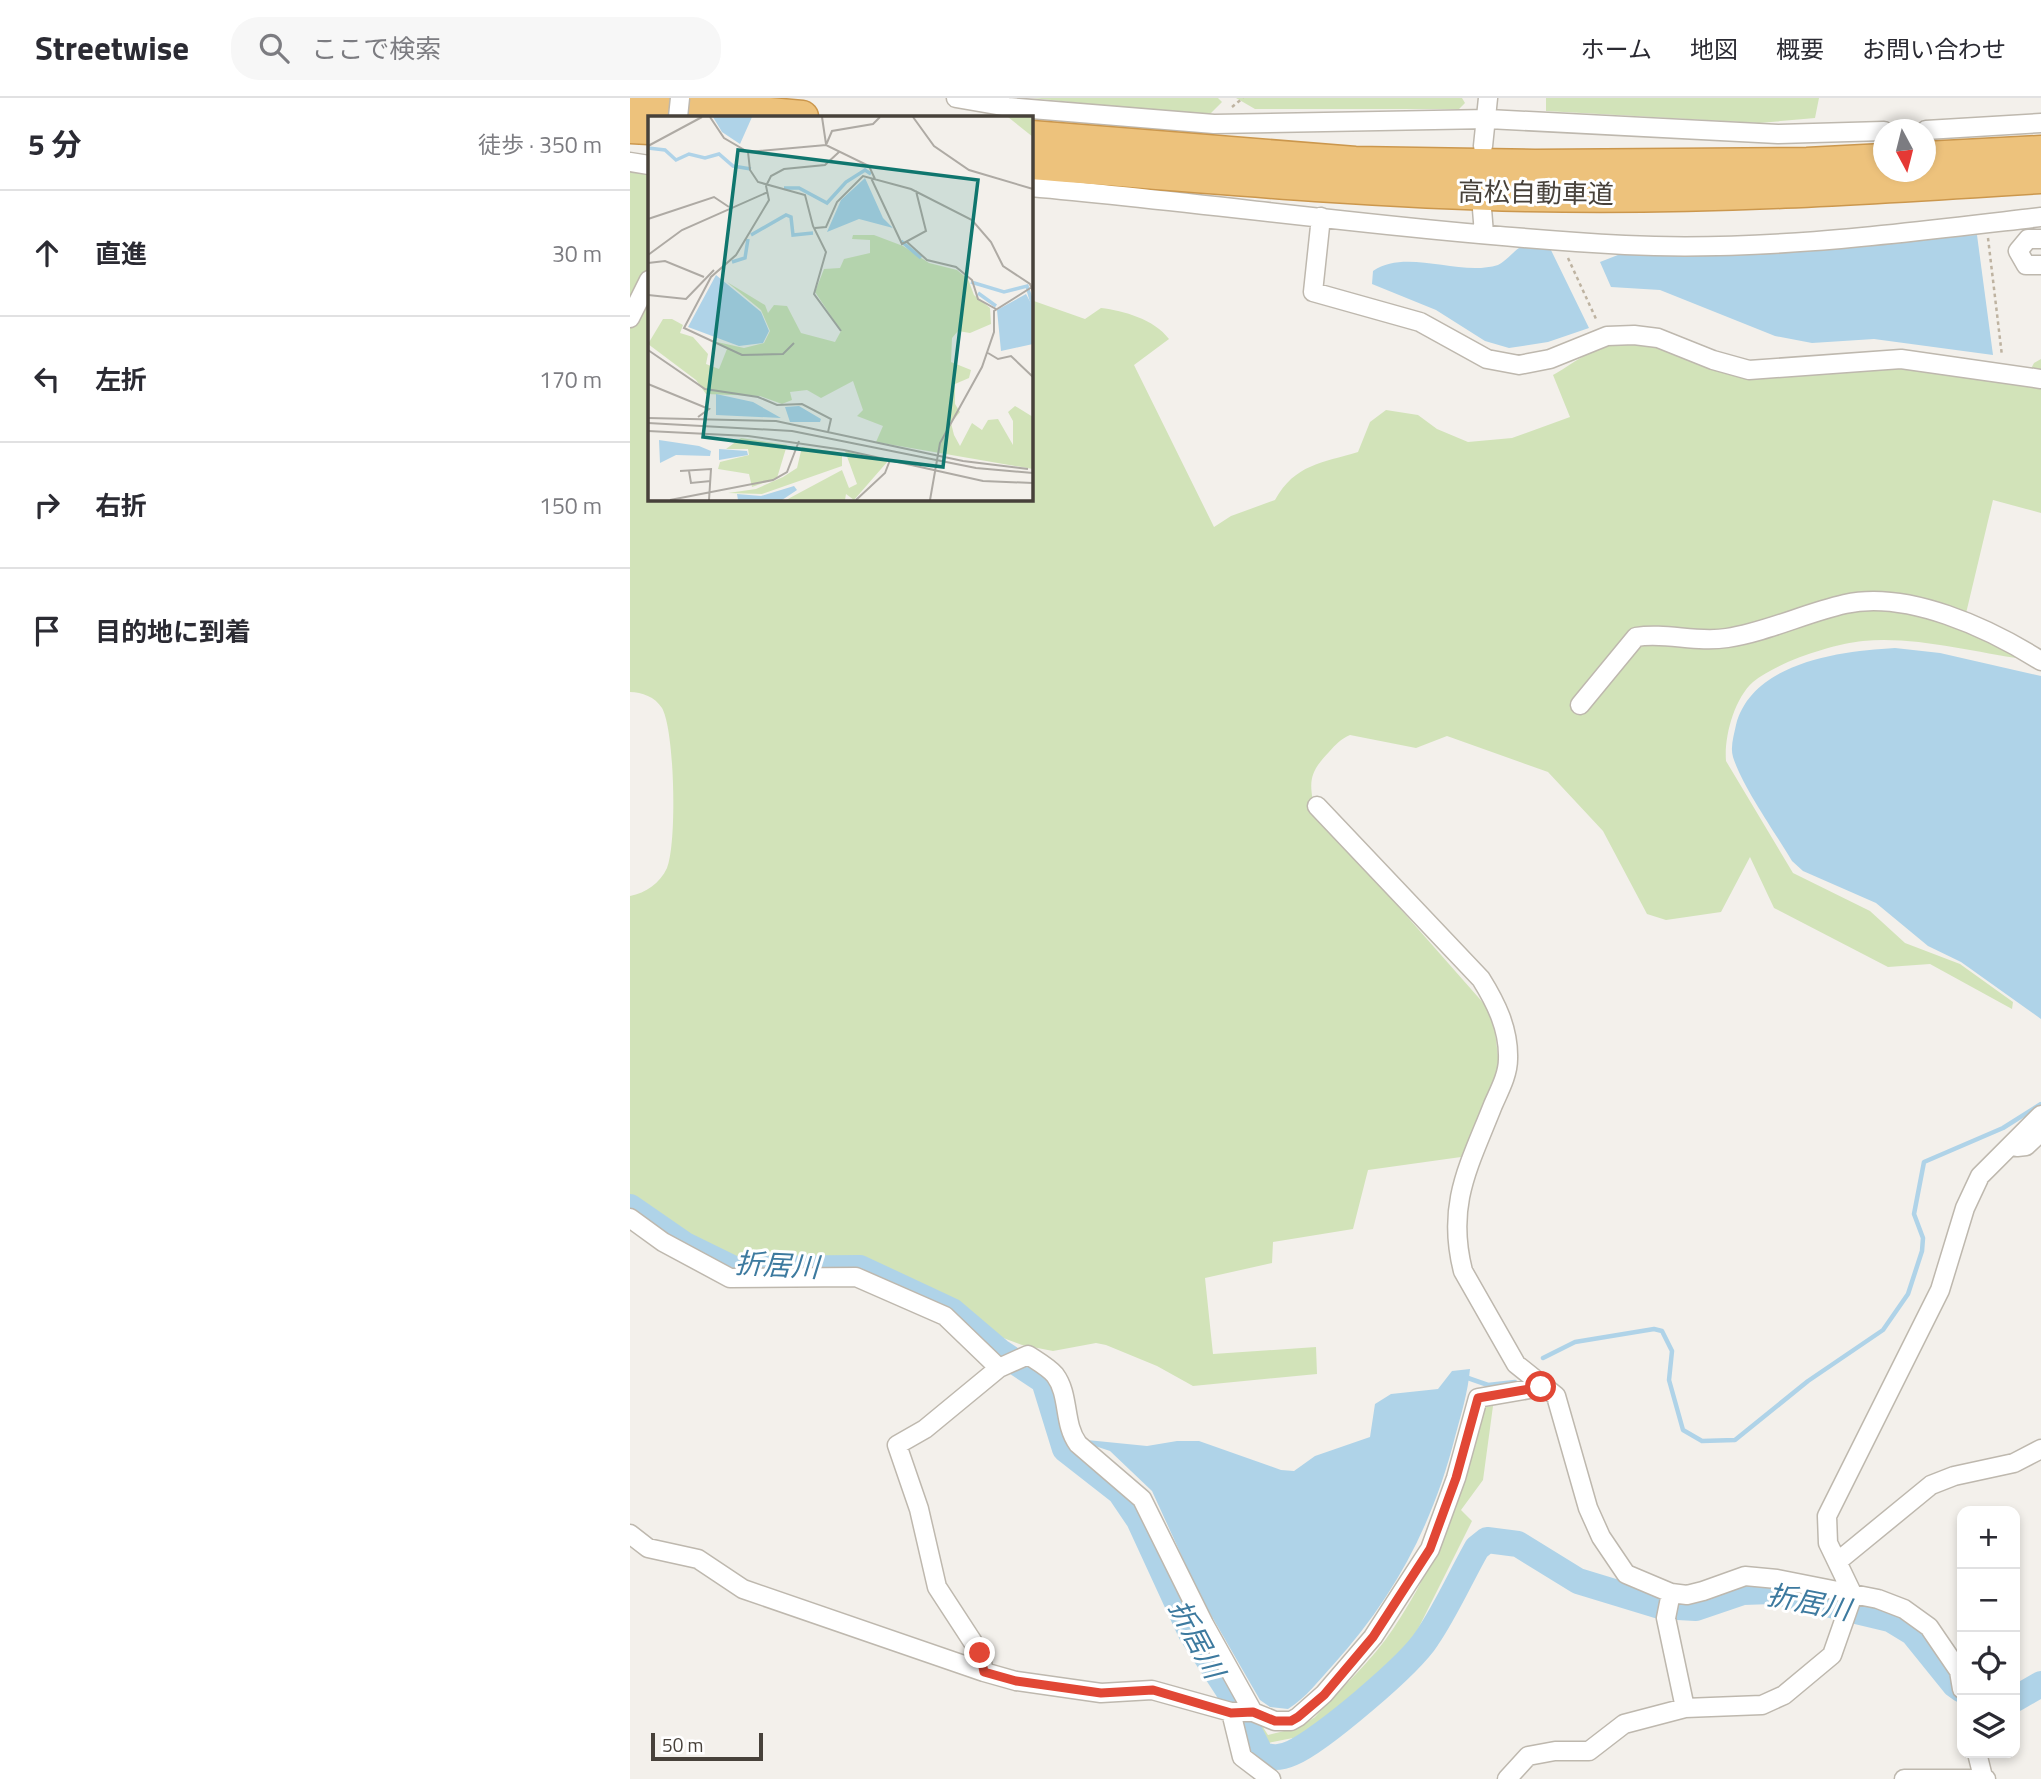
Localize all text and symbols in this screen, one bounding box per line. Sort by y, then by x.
search box [231,17,721,80]
text: Streetwise [35,23,189,73]
icon: search [255,29,293,67]
text: ここで検索 [311,29,441,68]
text: ホーム [1581,31,1652,67]
text: 地図 [1690,31,1738,67]
text: 概要 [1776,31,1824,67]
text: お問い合わせ [1862,31,2006,67]
inset map [648,116,1032,500]
north arrow [1873,119,1936,182]
text: 5 分 [28,121,81,167]
text: 徒歩 · 350 m [478,127,602,162]
street label: 高松自動車道 [1458,172,1614,213]
icon: ahead [28,234,66,272]
text: 直進 [95,234,147,273]
text: 30 m [552,236,602,271]
icon: left [28,360,66,398]
text: 左折 [95,360,147,399]
text: 170 m [539,362,602,397]
icon: right [28,486,66,524]
text: 右折 [95,486,147,525]
text: 150 m [539,488,602,523]
icon: arrive [28,612,66,650]
text: 目的地に到着 [95,612,251,651]
water label: 折居川 [734,1241,823,1288]
route start [1525,1371,1556,1402]
map controls [1957,1506,2020,1758]
button: + [1957,1506,2020,1569]
button: − [1957,1569,2020,1632]
water label: 折居川 [1764,1572,1857,1631]
water label: 折居川 [1159,1592,1238,1689]
button: locate [1957,1632,2020,1695]
route end [964,1637,995,1668]
button: layers [1957,1695,2020,1758]
scale bar [651,1730,763,1762]
text: 50 m [662,1730,703,1759]

